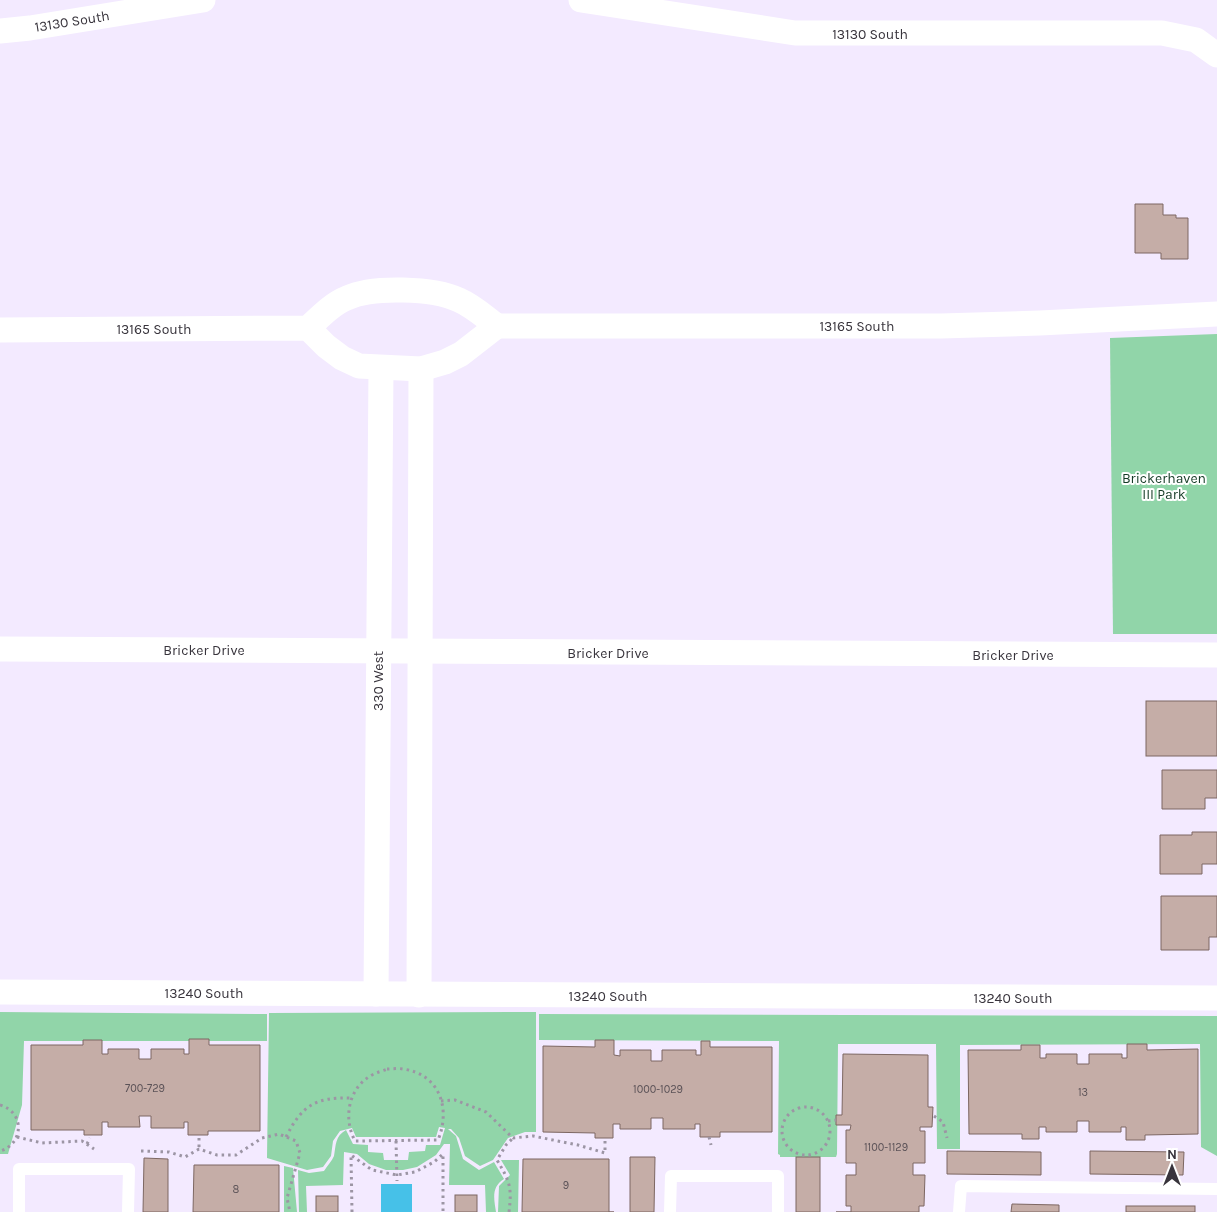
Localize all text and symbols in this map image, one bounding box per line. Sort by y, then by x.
street label: 13130 South [33,7,111,36]
street label: 13130 South [832,26,908,43]
street label: 13165 South [819,318,895,335]
street label: 13165 South [116,321,192,338]
park label: Brickerhaven III Park [1122,470,1206,503]
street label: Bricker Drive [163,642,245,659]
street label: Bricker Drive [567,645,649,662]
street label: Bricker Drive [972,647,1054,664]
street label: 330 West [370,651,387,711]
street label: 13240 South [165,985,243,1002]
street label: 13240 South [569,988,647,1005]
street label: 13240 South [974,990,1052,1007]
house number: 700-729 [125,1082,165,1095]
house number: 1000-1029 [633,1083,683,1096]
house number: 13 [1078,1086,1088,1099]
house number: 1100-1129 [864,1141,908,1154]
north arrow [1147,1142,1197,1192]
text: N [1167,1146,1177,1163]
house number: 9 [563,1179,569,1192]
house number: 8 [233,1183,240,1196]

